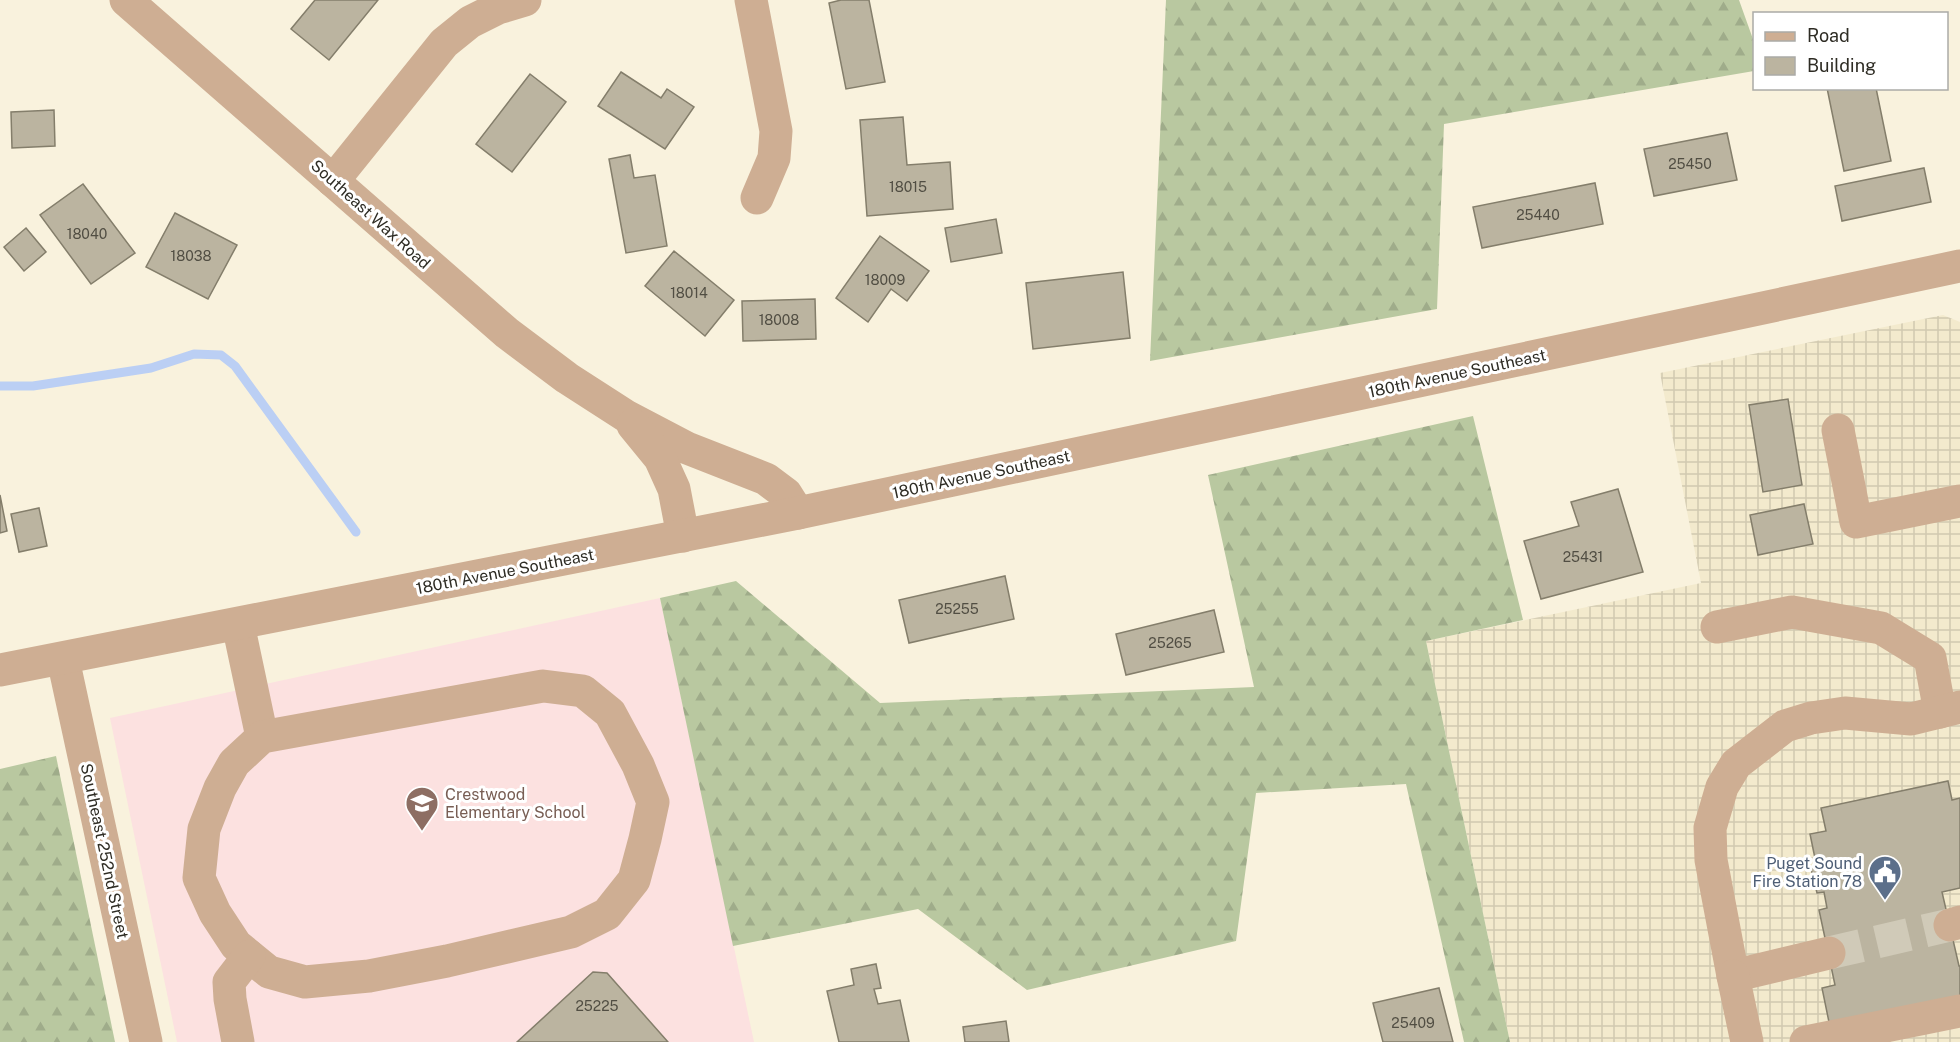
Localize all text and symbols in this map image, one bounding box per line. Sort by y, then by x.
legend [1753,12,1948,90]
text: Road [1807,25,1850,46]
text: Building [1807,55,1876,76]
street label: Southeast Wax Road [307,156,434,273]
house number: 25450 [1668,156,1712,172]
house number: 18015 [889,179,927,195]
house number: 25440 [1516,207,1560,223]
house number: 18040 [67,226,107,242]
house number: 18038 [171,248,211,264]
house number: 18009 [865,272,905,288]
house number: 18014 [670,285,708,301]
house number: 18008 [759,312,799,328]
street label: 180th Avenue Southeast [1367,345,1548,402]
street label: 180th Avenue Southeast [891,446,1072,503]
street label: 180th Avenue Southeast [414,545,596,598]
house number: 25431 [1563,549,1603,565]
house number: 25255 [935,601,979,617]
house number: 25265 [1148,635,1192,651]
street label: Southeast 252nd Street [77,762,132,941]
school or university icon: Crestwood Elementary School [404,785,440,832]
place label: Crestwood Elementary School [445,785,586,822]
place label: Puget Sound Fire Station 78 [1752,854,1862,891]
public building icon: Puget Sound Fire Station 78 [1867,854,1903,901]
house number: 25225 [576,998,619,1014]
house number: 25409 [1391,1015,1435,1031]

